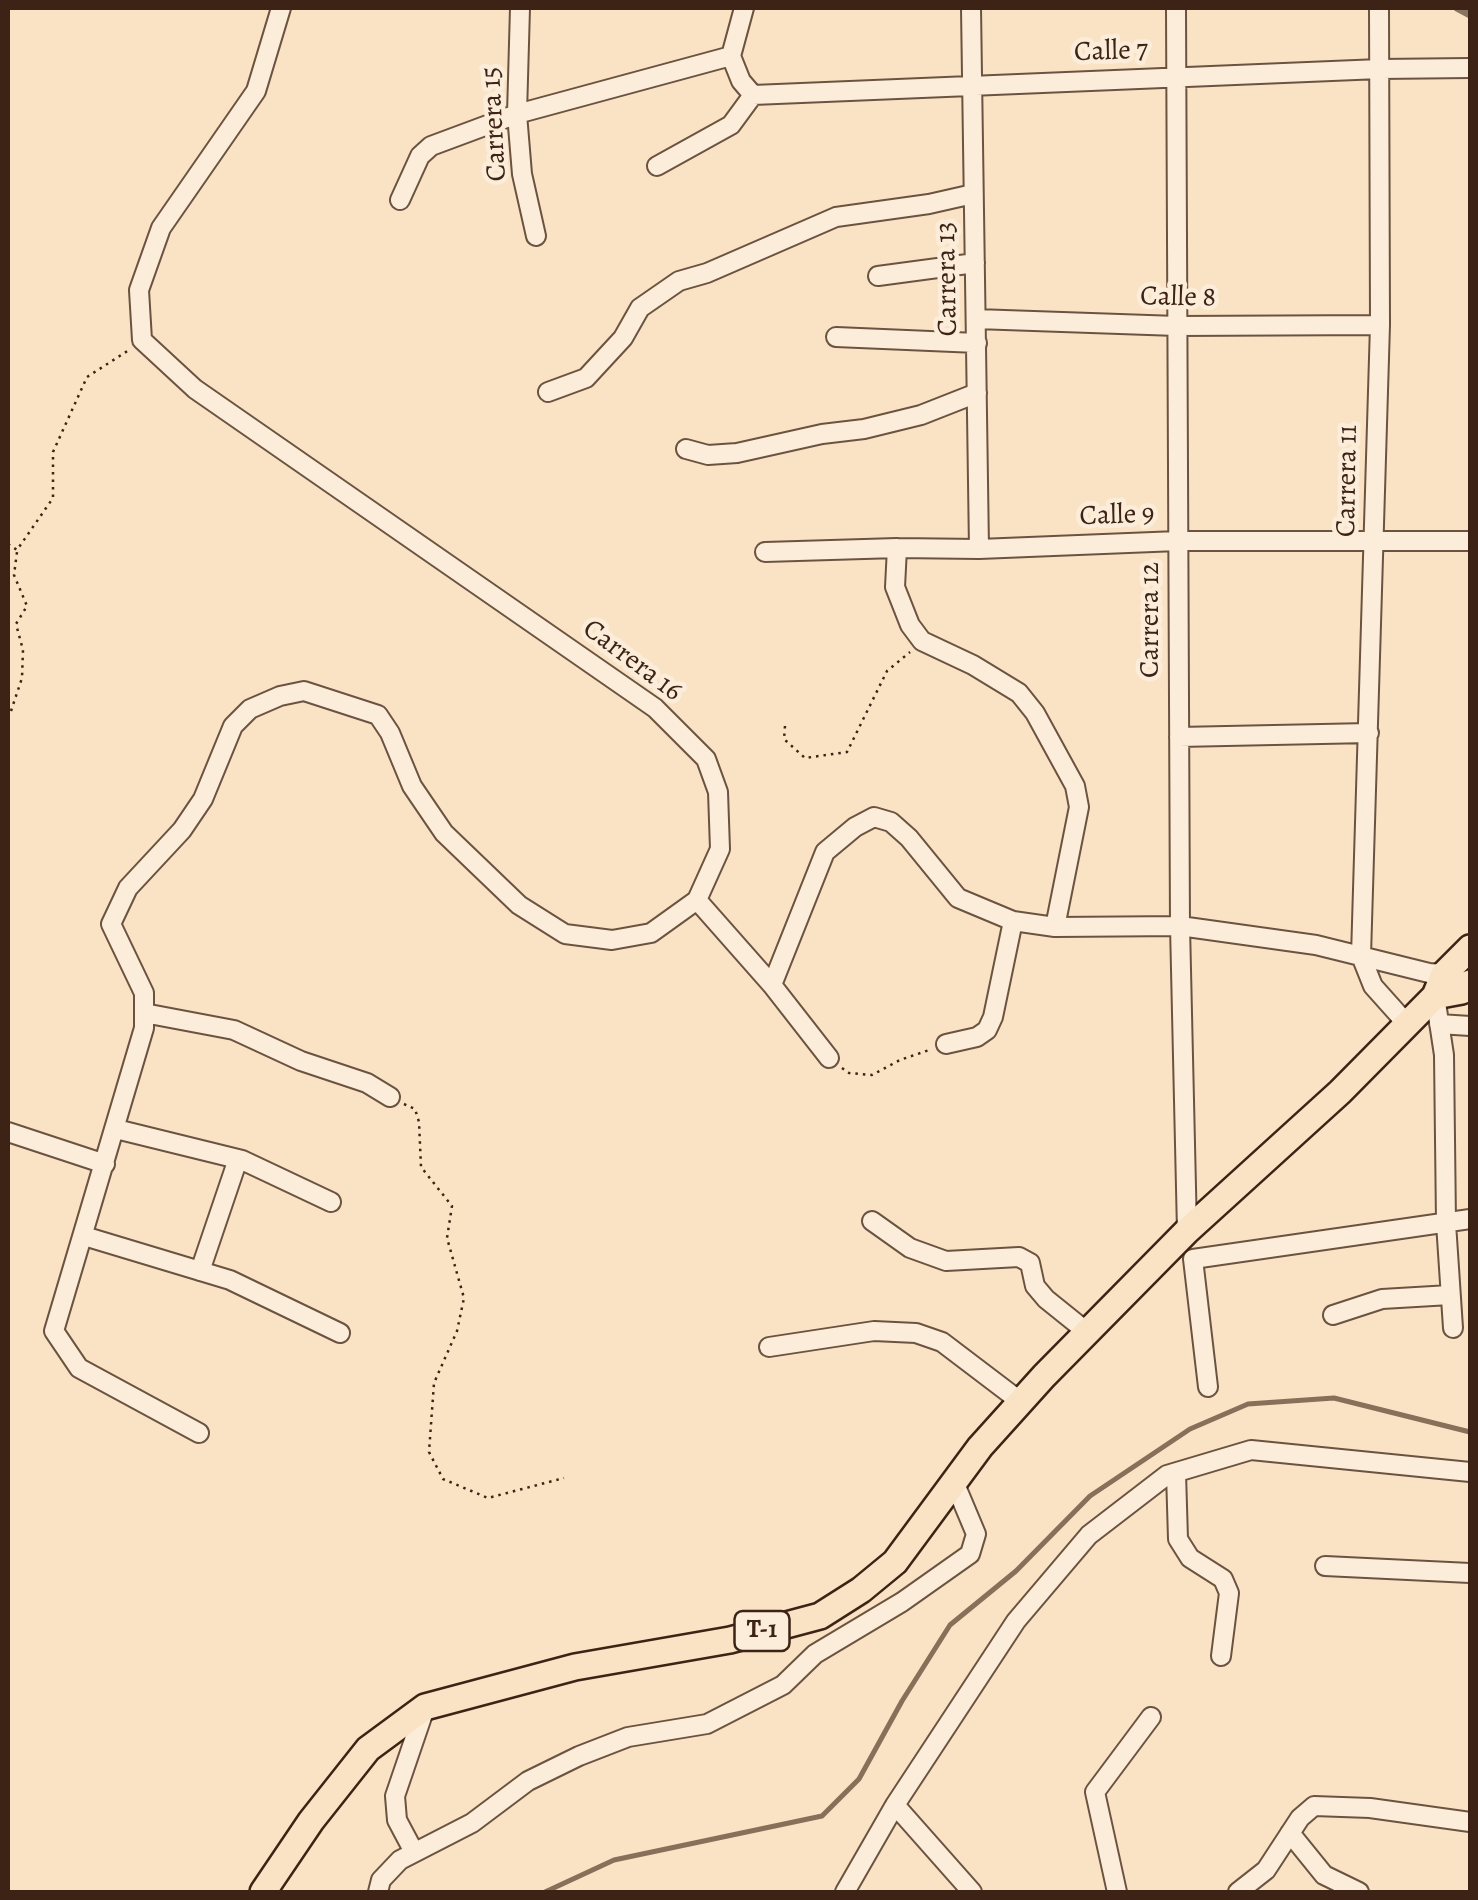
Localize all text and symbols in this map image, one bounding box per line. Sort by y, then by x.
street label: Calle 7 [1073,34,1149,70]
street label: Carrera 15 [475,66,515,182]
street label: Carrera 13 [930,221,966,337]
street label: Calle 8 [1140,281,1216,315]
street label: Carrera 11 [1330,424,1366,538]
street label: Calle 9 [1079,498,1155,534]
street label: Carrera 12 [1134,562,1168,678]
street label: Carrera 16 [576,613,688,709]
road number: T-1 [734,1611,790,1651]

